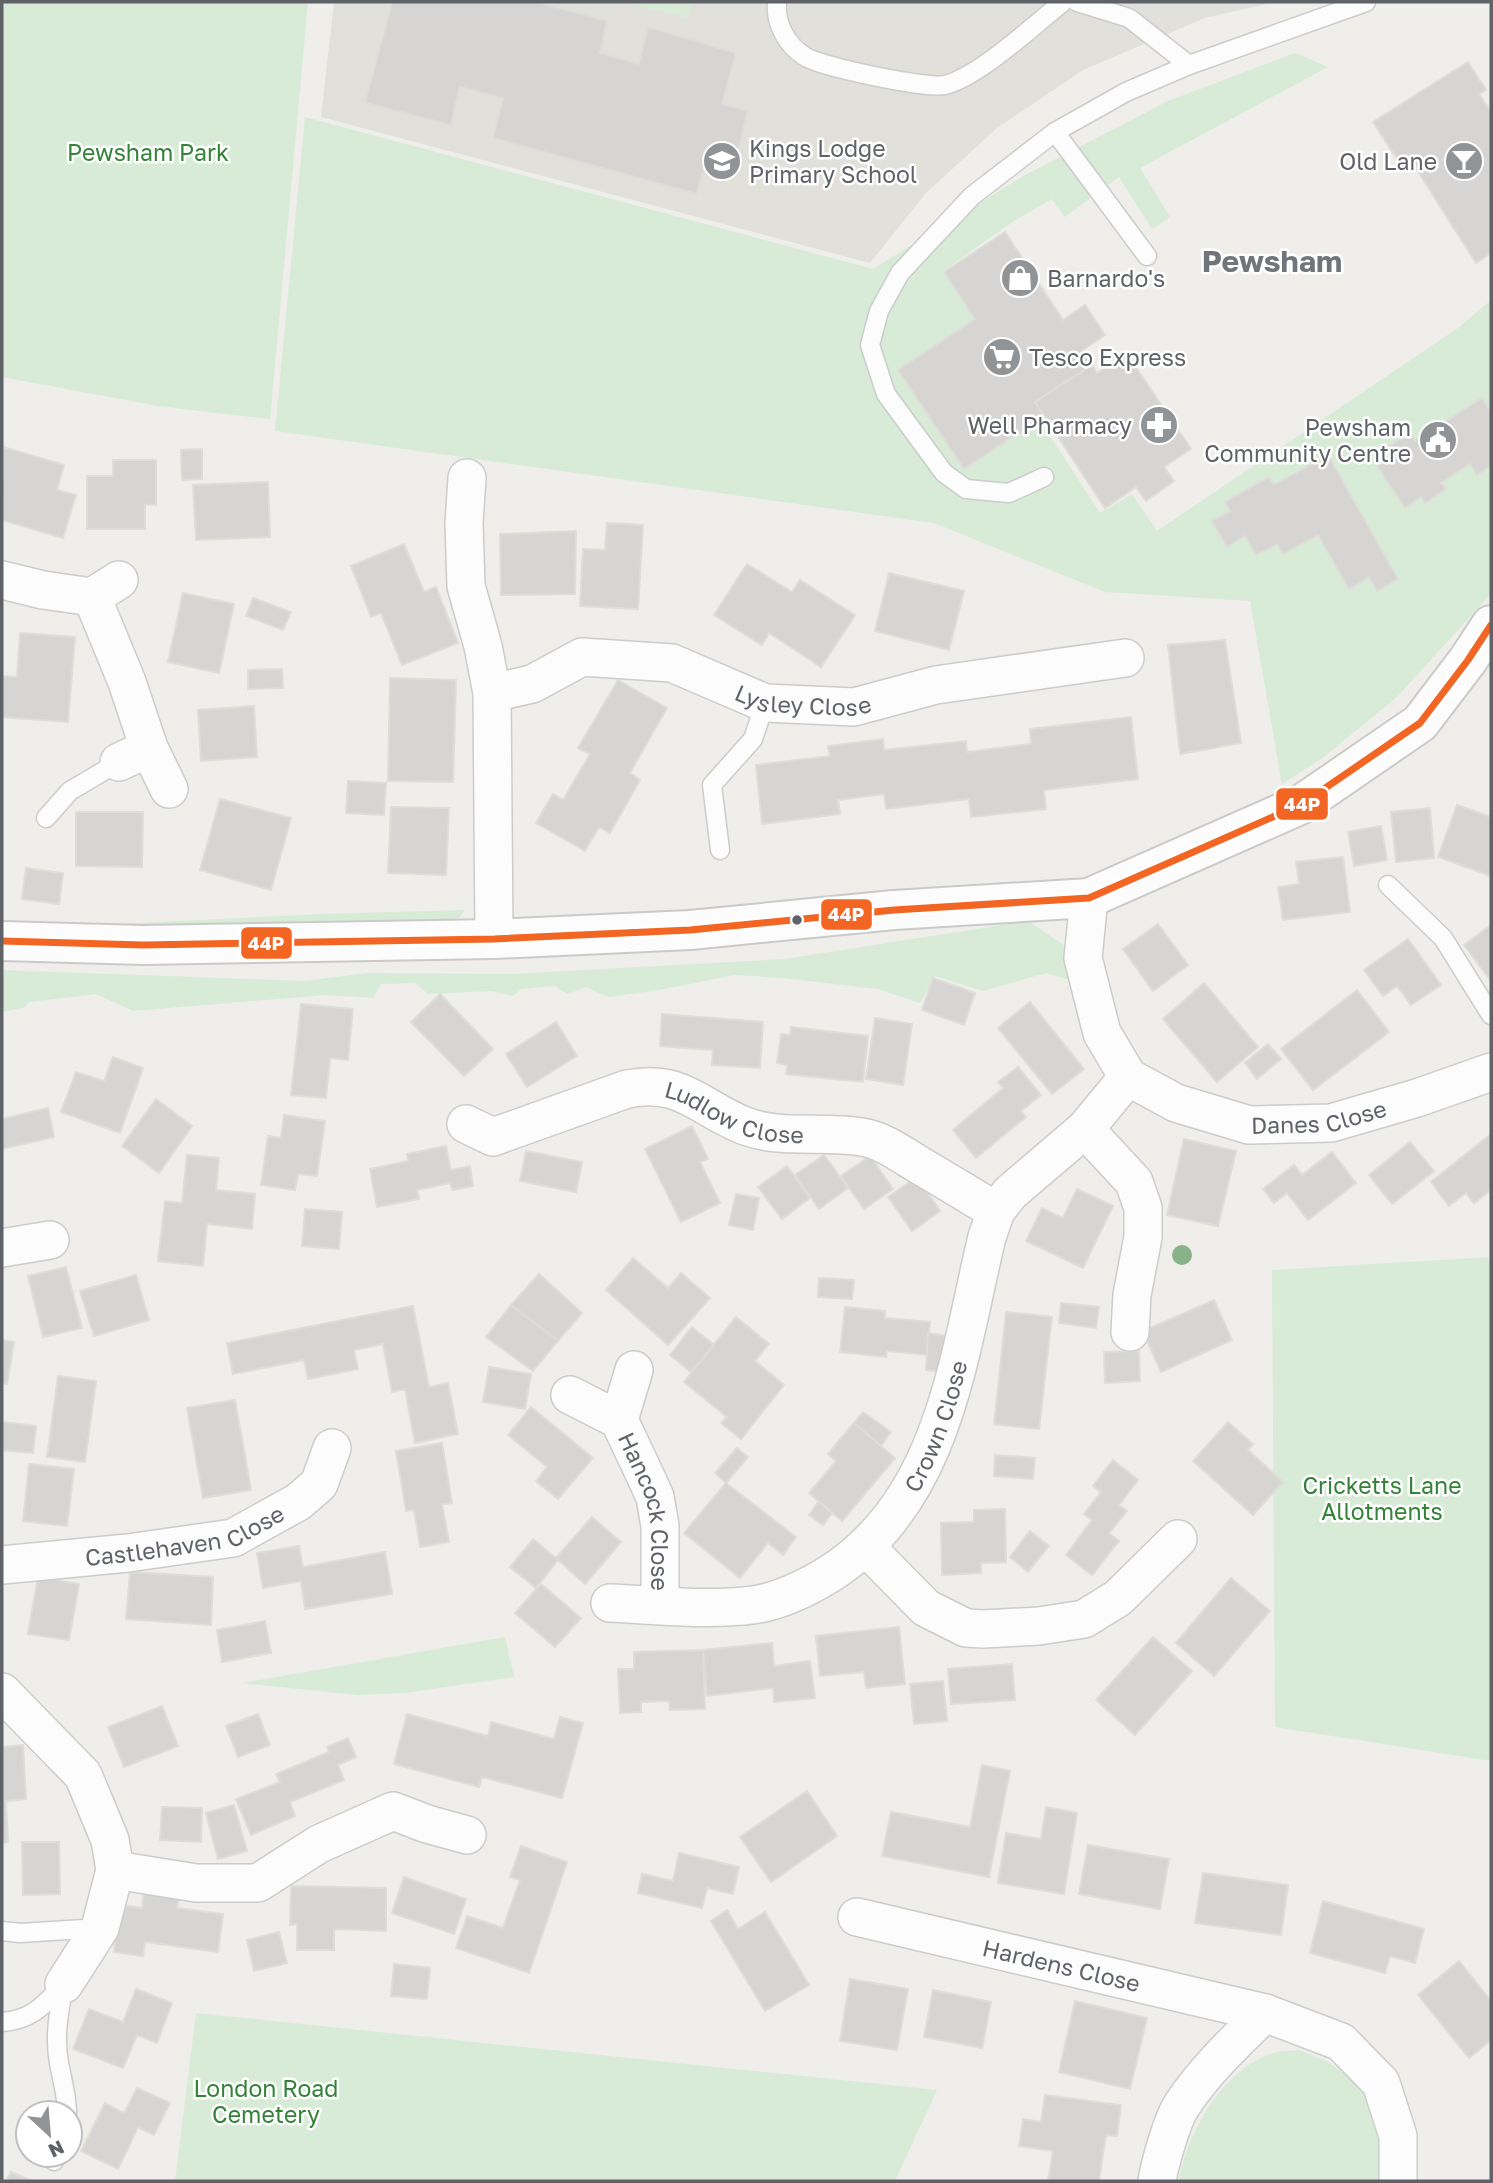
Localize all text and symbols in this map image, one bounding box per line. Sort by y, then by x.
place label: Kings Lodge Primary School [749,134,917,188]
park label: Pewsham Park [67,138,229,166]
school or university icon: Kings Lodge Primary School [701,140,743,182]
bar icon: Old Lane [1443,140,1485,182]
place label: Old Lane [1339,147,1437,175]
district label: Pewsham [1202,243,1342,279]
shop icon: Barnardo's [999,257,1041,299]
place label: Barnardo's [1047,264,1165,292]
supermarket icon: Tesco Express [981,336,1023,378]
place label: Tesco Express [1029,343,1186,371]
pharmacy icon: Well Pharmacy [1138,404,1180,446]
place label: Well Pharmacy [968,411,1132,439]
place label: Pewsham Community Centre [1204,413,1411,467]
public building icon: Pewsham Community Centre [1417,419,1459,461]
street label: Lysley Close [731,678,874,721]
line badge: 44P [1275,787,1329,821]
text: 44P [1284,792,1321,815]
line badge: 44P [820,898,873,931]
text: 44P [828,902,865,925]
unlabelled marker [790,913,804,927]
line badge: 44P [240,926,293,960]
text: 44P [248,931,285,954]
street label: Ludlow Close [662,1074,804,1148]
street label: Danes Close [1251,1094,1389,1139]
street label: Crown Close [898,1357,973,1497]
street label: Hancock Close [613,1427,674,1591]
park label: Cricketts Lane Allotments [1302,1471,1462,1525]
street label: Castlehaven Close [84,1499,289,1571]
street label: Hardens Close [980,1933,1143,1997]
park label: London Road Cemetery [193,2074,339,2128]
north arrow [14,2099,84,2169]
text: N [45,2136,68,2163]

